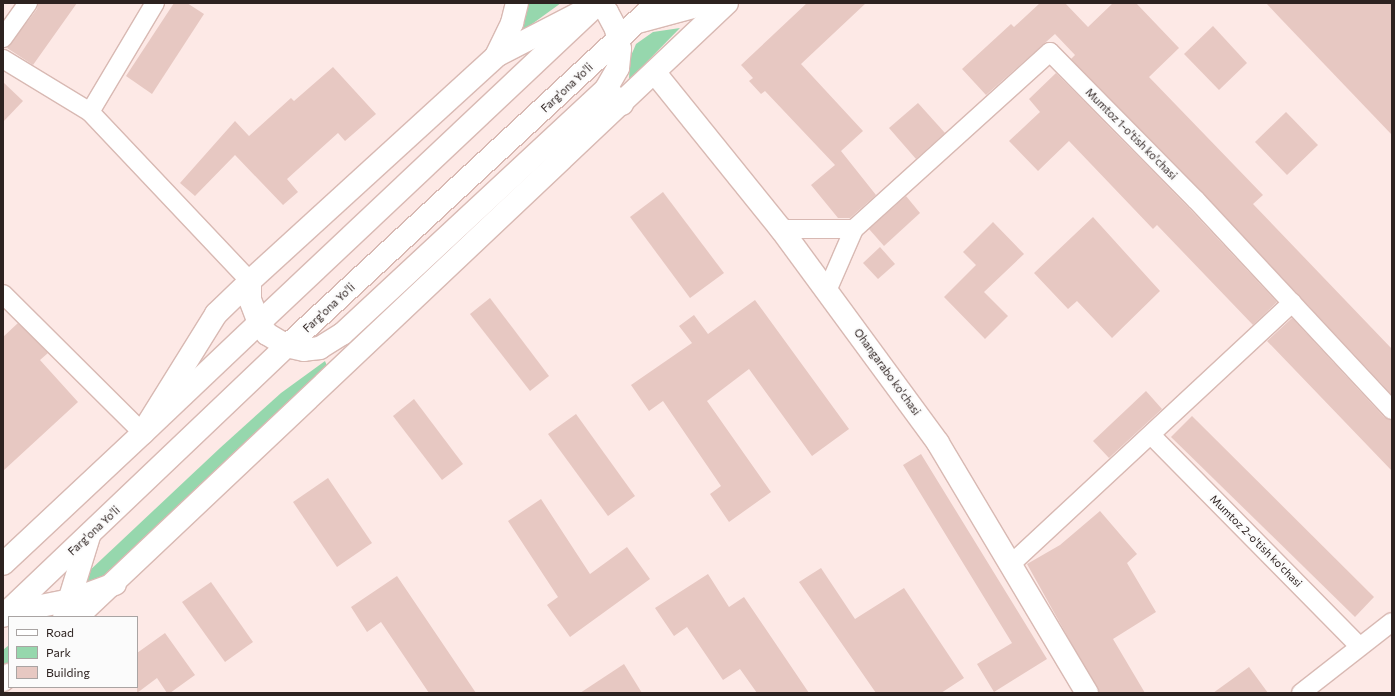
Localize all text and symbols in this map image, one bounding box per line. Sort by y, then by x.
street label: Farg'ona Yo'li [538,61,596,115]
street label: Mumtoz 1-o'tish ko'chasi [1083,86,1179,182]
street label: Farg'ona Yo'li [300,281,358,335]
street label: Ohangarabo ko'chasi [851,326,923,418]
street label: Mumtoz 2-o'tish ko'chasi [1207,492,1305,590]
street label: Farg'ona Yo'li [65,504,123,558]
legend [8,616,138,688]
text: Road [46,625,74,639]
text: Park [46,645,71,659]
text: Building [46,665,90,679]

